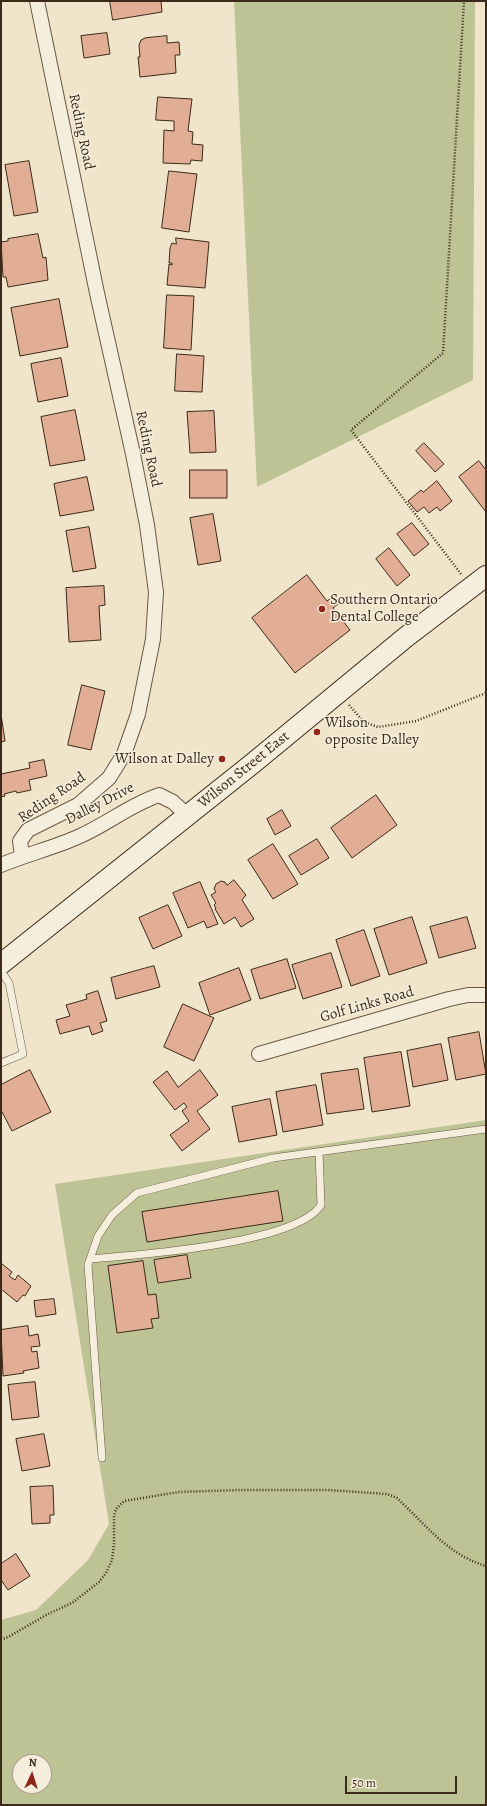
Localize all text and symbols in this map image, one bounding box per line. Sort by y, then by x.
street label: Reding Road [64,92,98,172]
street label: Reding Road [131,409,165,489]
place label: Southern Ontario Dental College [330,591,438,626]
marker: Southern Ontario Dental College [317,604,327,614]
place label: Wilson opposite Dalley [325,714,419,749]
marker: Wilson opposite Dalley [312,727,322,737]
street label: Wilson Street East [195,728,293,812]
place label: Wilson at Dalley [115,750,214,768]
marker: Wilson at Dalley [217,754,227,764]
street label: Reding Road [15,769,89,827]
street label: Dalley Drive [63,779,137,829]
street label: Golf Links Road [318,983,416,1027]
north arrow [12,1754,52,1794]
text: N [28,1755,37,1770]
scale bar [347,1768,459,1794]
text: 50 m [352,1775,376,1791]

